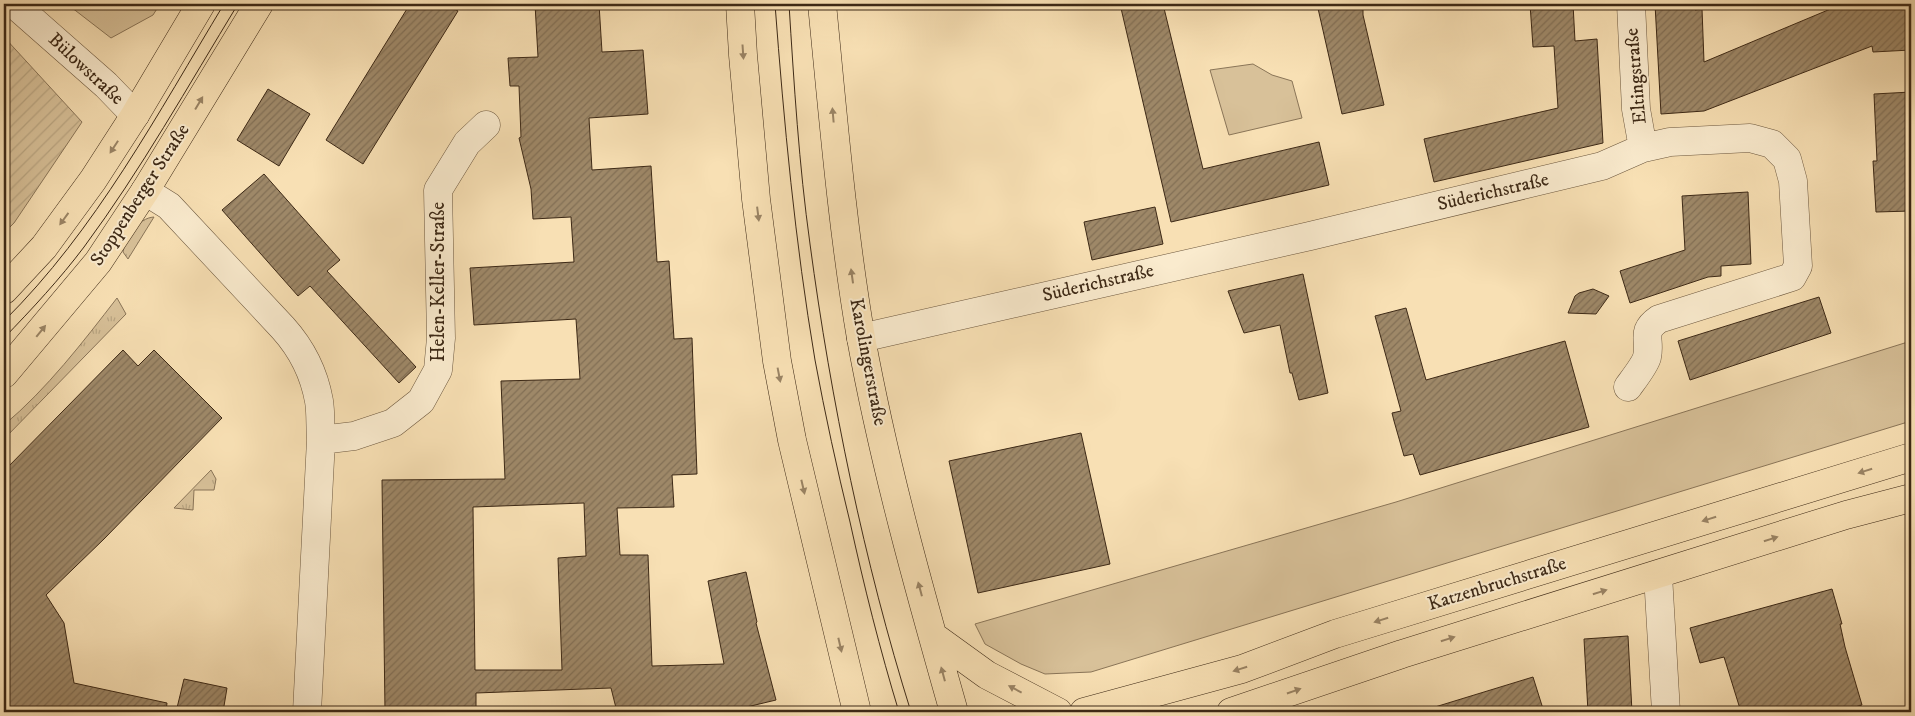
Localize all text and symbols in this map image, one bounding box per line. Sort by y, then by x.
street label: Eltingstraße [1620,27,1652,125]
street label: Bülowstraße [43,28,129,110]
one-way arrow [739,45,747,61]
one-way arrow [195,96,204,109]
one-way arrow [828,107,836,123]
street label: Stoppenberger Straße [85,120,195,270]
one-way arrow [109,141,119,154]
street label: Süderichstraße [1435,168,1551,216]
street label: Helen-Keller-Straße [427,202,450,362]
one-way arrow [754,207,762,223]
one-way arrow [60,213,70,226]
street label: Süderichstraße [1040,259,1156,307]
one-way arrow [848,268,856,284]
street label: Karolingerstraße [844,296,892,428]
one-way arrow [35,325,46,337]
one-way arrow [776,368,784,384]
one-way arrow [1857,468,1872,476]
one-way arrow [799,479,807,494]
one-way arrow [1702,516,1717,524]
one-way arrow [1763,535,1778,542]
street label: Katzenbruchstraße [1425,552,1569,616]
one-way arrow [916,581,924,596]
one-way arrow [1593,588,1608,596]
one-way arrow [1374,617,1389,625]
one-way arrow [1441,635,1456,643]
one-way arrow [836,638,844,653]
one-way arrow [939,666,947,682]
one-way arrow [1232,666,1247,674]
one-way arrow [1008,685,1022,694]
one-way arrow [1287,687,1302,695]

